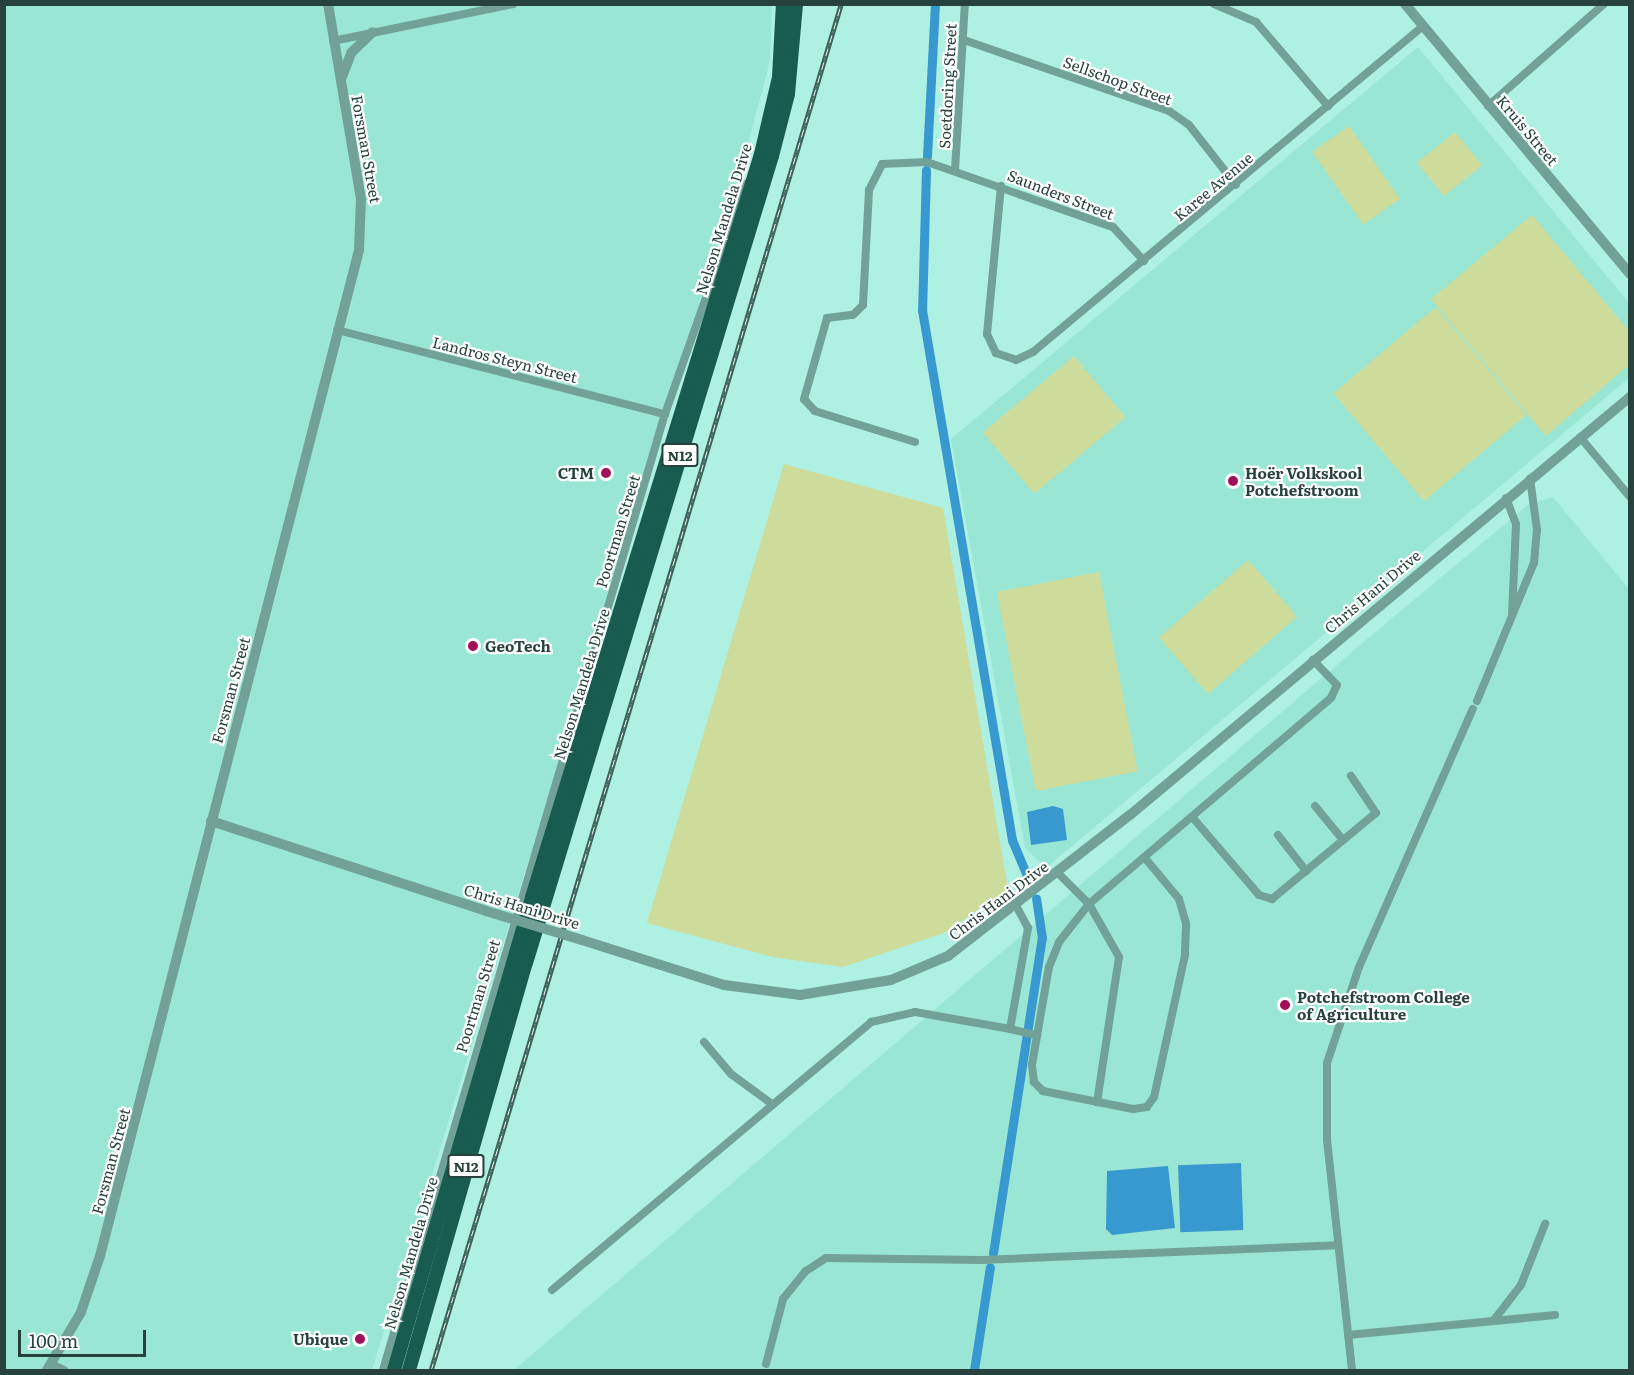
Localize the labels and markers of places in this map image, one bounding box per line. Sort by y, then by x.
place label: Hoër Volkskool Potchefstroom [1245,463,1362,498]
place label: CTM [558,464,594,482]
marker: CTM [599,466,613,480]
marker: Hoër Volkskool Potchefstroom [1226,474,1240,488]
place label: GeoTech [485,637,551,655]
marker: GeoTech [466,639,480,653]
place label: Potchefstroom College of Agriculture [1297,987,1470,1022]
marker: Potchefstroom College of Agriculture [1278,998,1292,1012]
place label: Ubique [293,1330,348,1348]
marker: Ubique [353,1332,367,1346]

